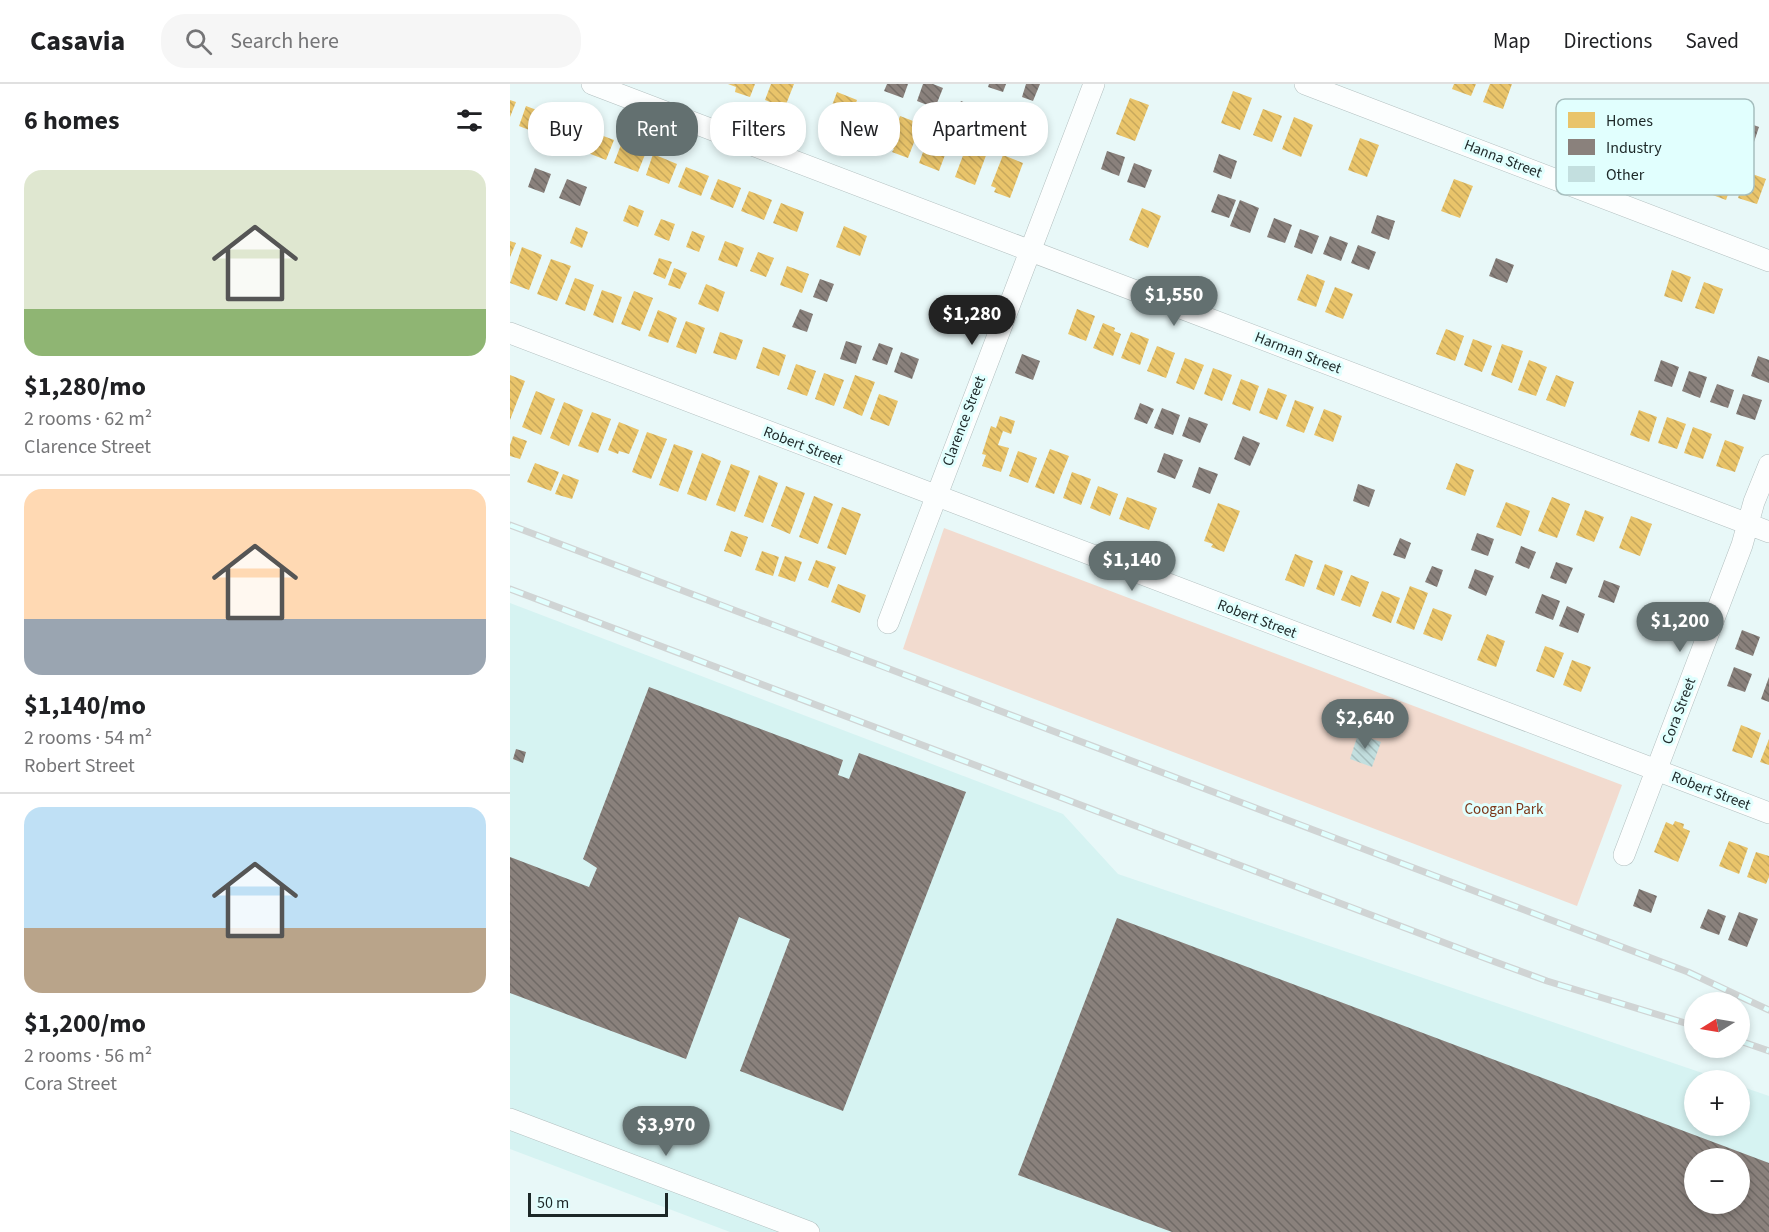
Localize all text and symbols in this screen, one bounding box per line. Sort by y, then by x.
search box [161,14,581,68]
text: Casavia [30,21,125,61]
icon: search [182,25,215,58]
text: Search here [230,25,339,57]
text: Map [1493,26,1531,56]
text: Directions [1564,26,1652,56]
text: Saved [1685,26,1739,56]
legend [1556,99,1754,195]
text: 6 homes [24,102,119,139]
chip: Buy [528,102,604,156]
chip: Rent [616,102,698,156]
chip: Filters [710,102,806,156]
chip: New [818,102,900,156]
chip: Apartment [912,102,1048,156]
icon: filters [453,104,486,137]
text: Homes [1606,110,1653,132]
street label: Hanna Street [1461,135,1545,183]
text: Industry [1606,137,1662,159]
text: Other [1606,164,1645,186]
icon: home [201,209,309,317]
pin: $1,550 [1125,276,1223,327]
text: $1,550 [1145,281,1203,309]
pin: $1,280 [923,295,1021,346]
text: $1,280 [943,300,1001,328]
street label: Harman Street [1252,327,1344,379]
text: $1,280/mo [24,368,146,405]
street label: Clarence Street [937,373,991,469]
text: 2 rooms · 62 m² [24,405,152,433]
street label: Robert Street [760,421,846,471]
text: Clarence Street [24,433,151,461]
icon: home [201,528,309,636]
pin: $1,140 [1083,541,1181,592]
text: $1,140 [1103,546,1161,574]
street label: Robert Street [1214,594,1300,644]
pin: $1,200 [1631,602,1729,653]
text: $1,200 [1651,607,1709,635]
street label: Cora Street [1657,675,1701,747]
text: $1,140/mo [24,687,146,724]
pin: $2,640 [1316,699,1414,750]
text: $2,640 [1336,704,1394,732]
text: 2 rooms · 54 m² [24,724,152,752]
text: Robert Street [24,752,135,780]
street label: Robert Street [1668,766,1754,816]
park label: Coogan Park [1465,799,1544,820]
icon: home [201,846,309,954]
north arrow [1684,992,1750,1058]
map controls [1684,992,1750,1214]
text: $1,200/mo [24,1005,146,1042]
text: 2 rooms · 56 m² [24,1042,152,1070]
text: Cora Street [24,1070,117,1098]
button: + [1684,1070,1750,1136]
pin: $3,970 [617,1106,715,1157]
text: $3,970 [637,1111,695,1139]
button: − [1684,1148,1750,1214]
scale bar [528,1190,668,1218]
text: 50 m [537,1192,569,1214]

